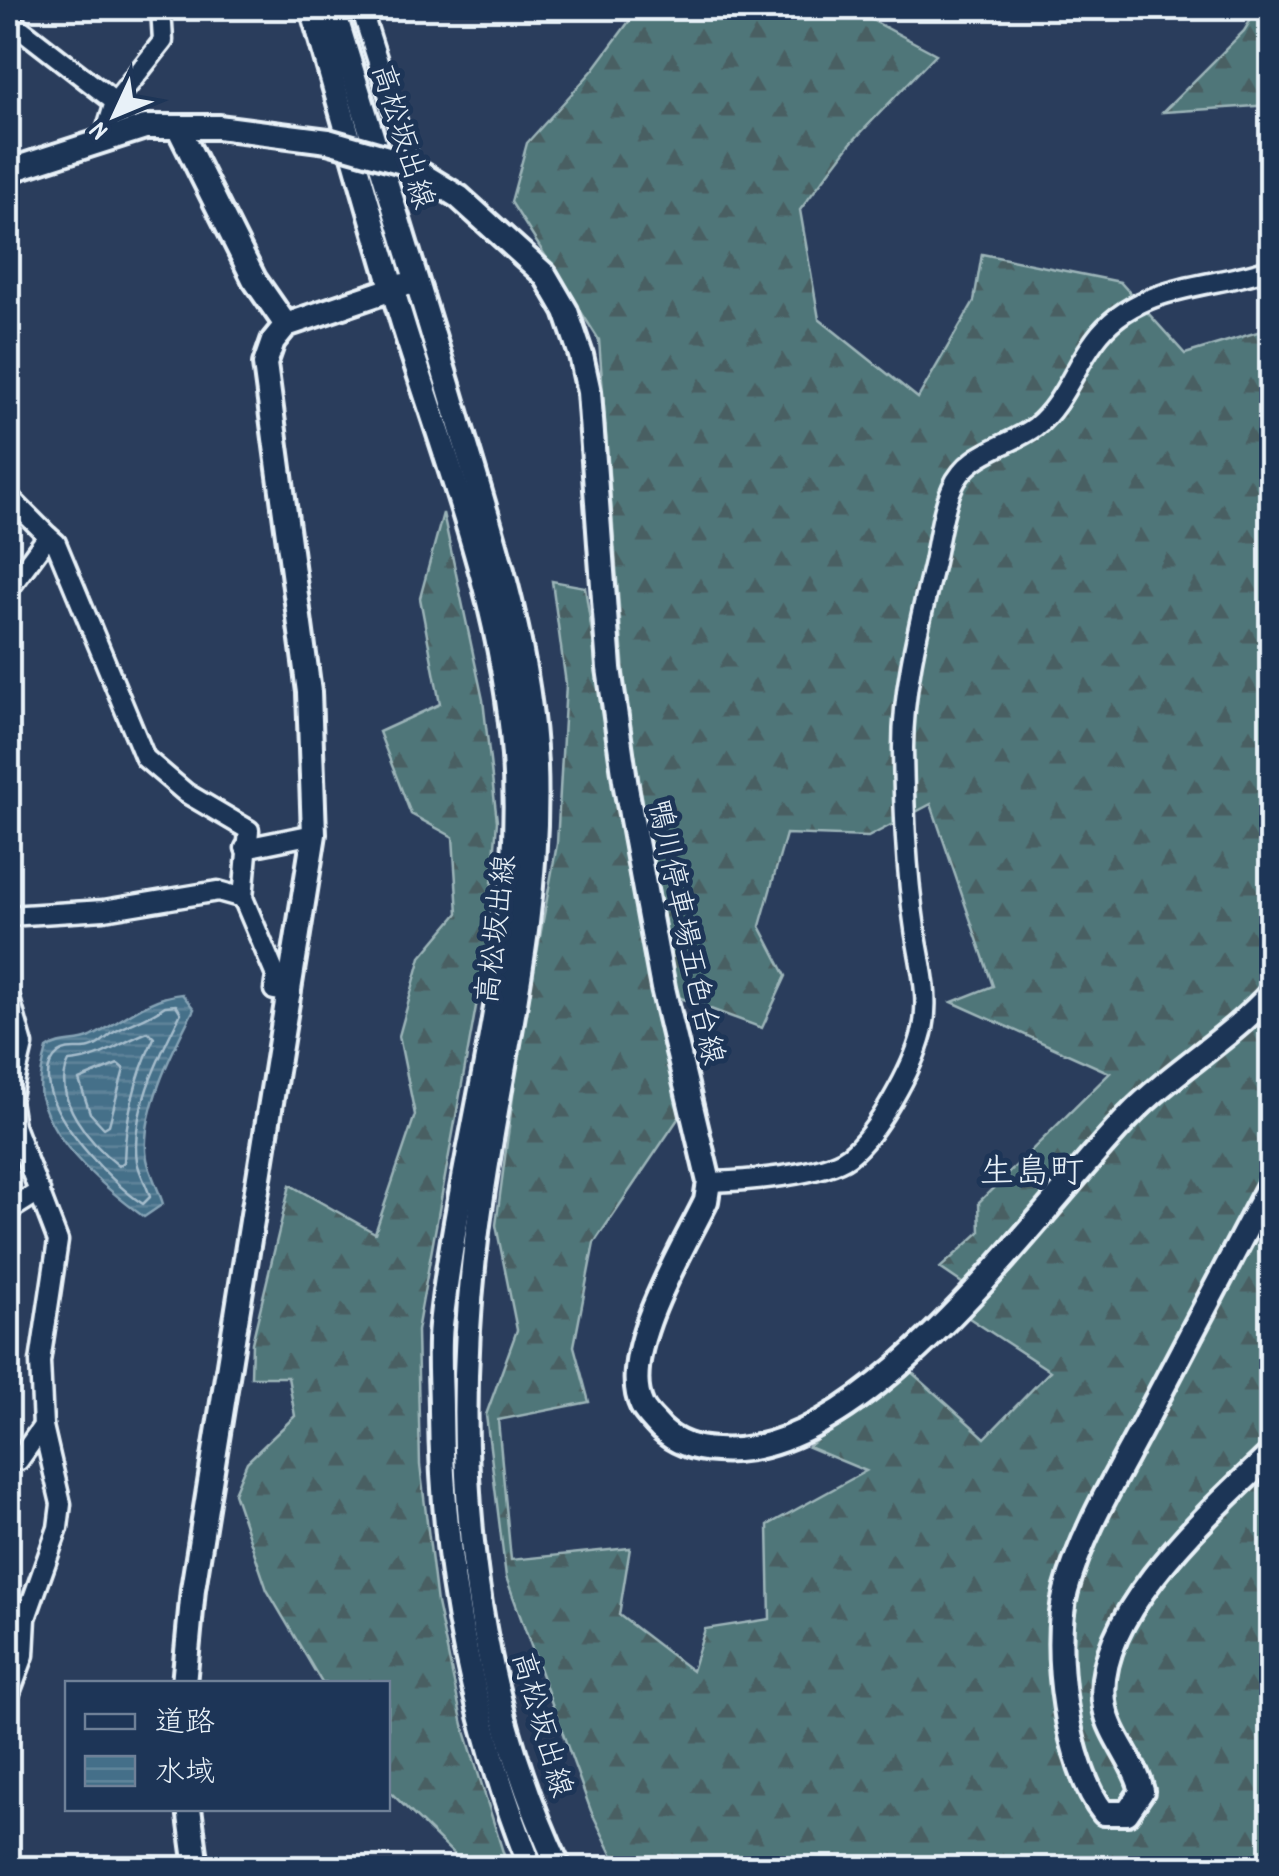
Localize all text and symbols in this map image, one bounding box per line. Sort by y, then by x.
street label: 高松坂出線 [357,59,442,215]
north arrow [65,65,165,165]
text: N [81,110,120,148]
street label: 鴨川停車場五色台線 [634,796,732,1069]
street label: 高松坂出線 [469,852,530,1007]
district label: 生島町 [979,1150,1085,1200]
street label: 高松坂出線 [497,1647,580,1803]
legend [65,1681,390,1811]
text: 道路 [155,1704,215,1747]
text: 水域 [155,1754,215,1797]

